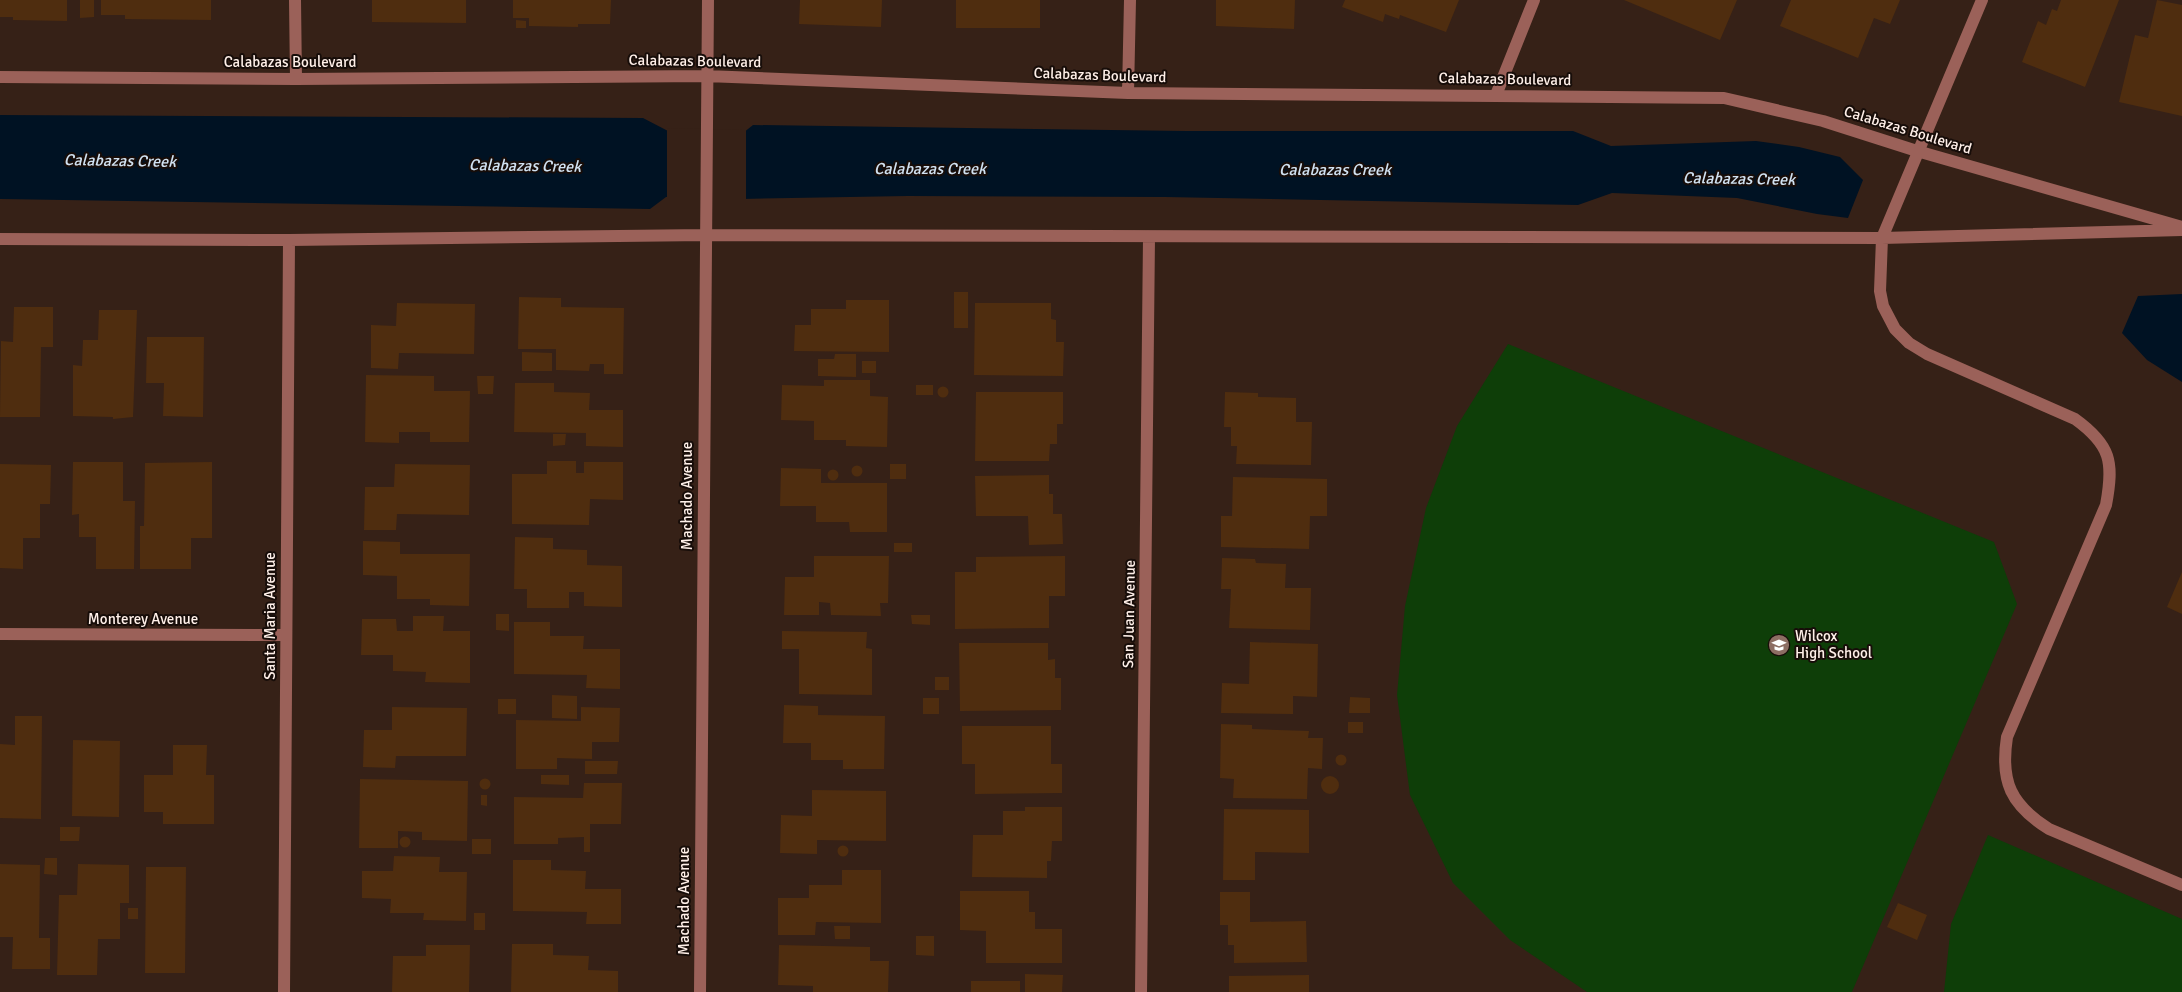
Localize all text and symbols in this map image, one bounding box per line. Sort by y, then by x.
street label: Calabazas Boulevard [629,51,762,71]
street label: Calabazas Boulevard [224,53,356,71]
street label: Calabazas Boulevard [1033,64,1167,86]
street label: Calabazas Boulevard [1439,69,1572,89]
street label: Calabazas Boulevard [1842,102,1974,158]
water label: Calabazas Creek [64,150,178,172]
water label: Calabazas Creek [469,155,583,177]
water label: Calabazas Creek [874,159,988,179]
water label: Calabazas Creek [1279,160,1393,180]
water label: Calabazas Creek [1683,168,1797,190]
street label: Machado Avenue [678,442,696,550]
street label: Santa Maria Avenue [261,552,279,680]
street label: San Juan Avenue [1119,560,1139,668]
street label: Monterey Avenue [88,610,198,628]
place label: Wilcox High School [1795,627,1872,662]
school or university icon: Wilcox High School [1767,633,1791,657]
street label: Machado Avenue [675,847,693,955]

